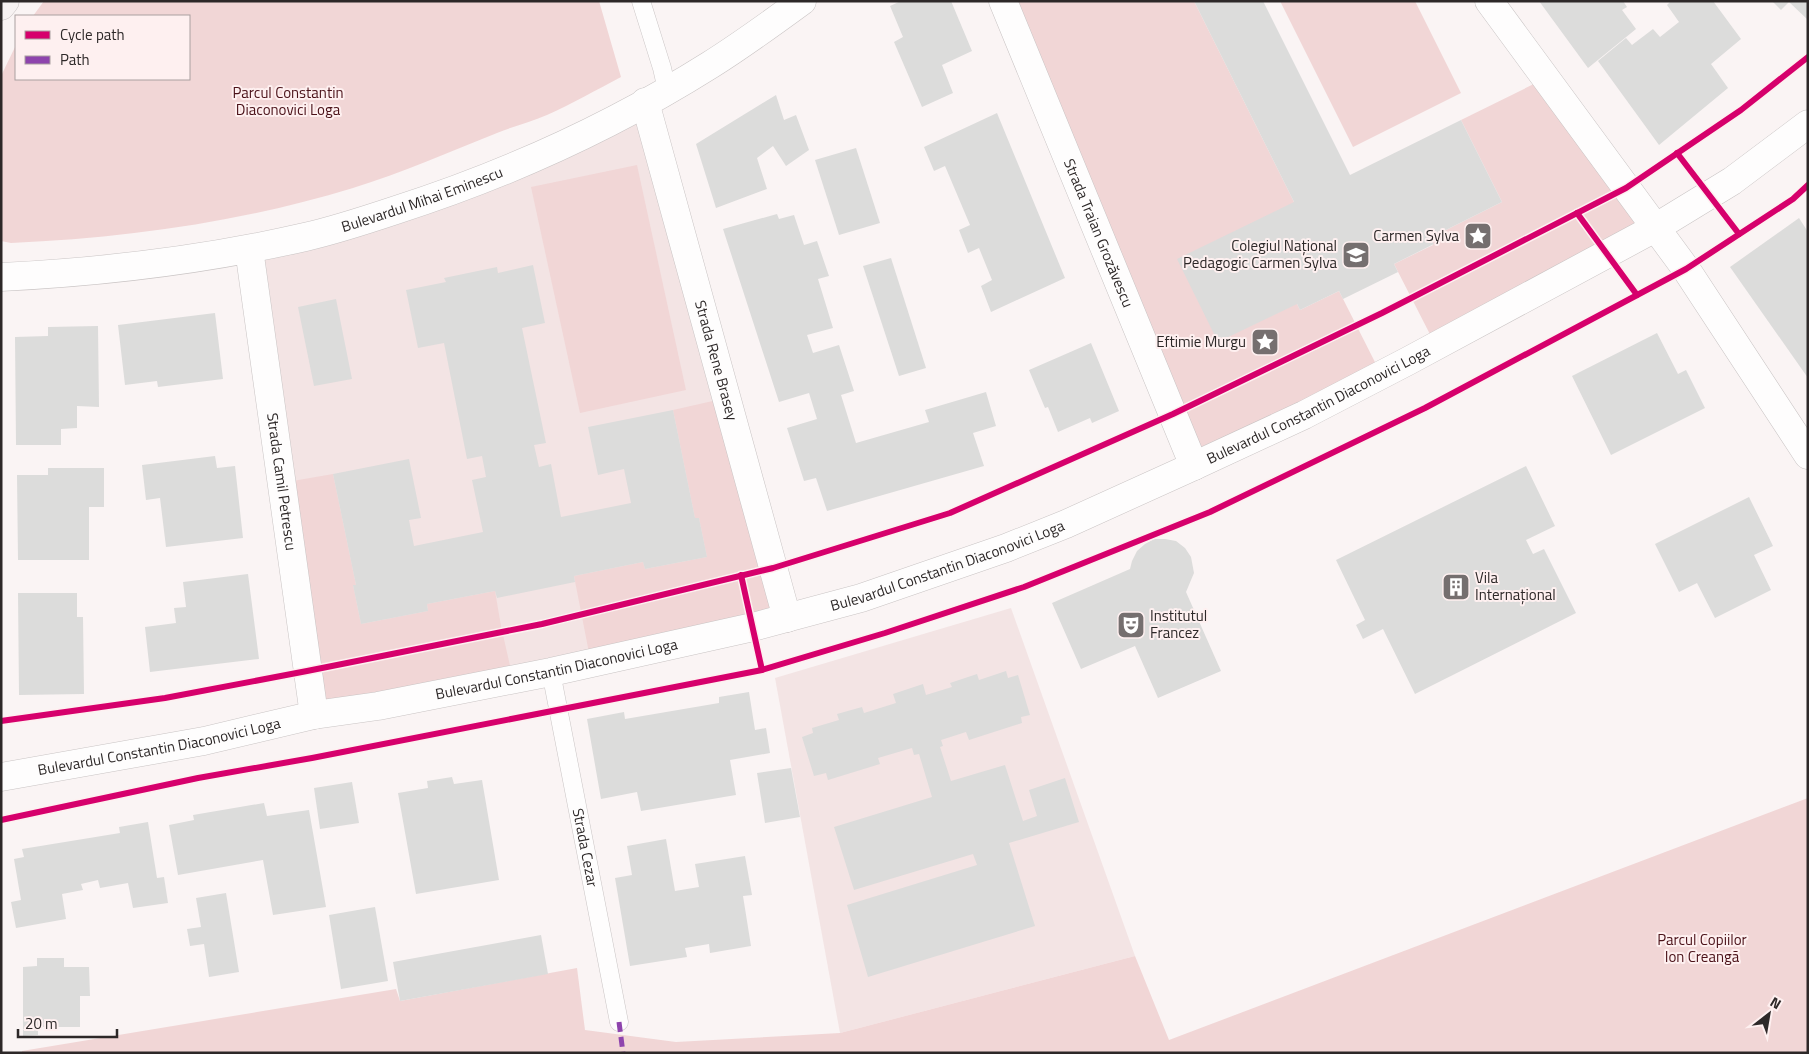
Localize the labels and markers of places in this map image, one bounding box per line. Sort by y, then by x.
place icon: Carmen Sylva [1463,221,1493,251]
place label: Carmen Sylva [1373,224,1459,247]
place label: Colegiul Național Pedagogic Carmen Sylva [1183,234,1337,274]
school or university icon: Colegiul Național Pedagogic Carmen Sylva [1341,240,1371,270]
place icon: Eftimie Murgu [1250,327,1280,357]
place label: Eftimie Murgu [1156,330,1246,353]
place label: Vila Internațional [1475,566,1556,606]
building icon: Vila Internațional [1441,572,1471,602]
place label: Institutul Francez [1150,604,1207,644]
theatre icon: Institutul Francez [1116,610,1146,640]

